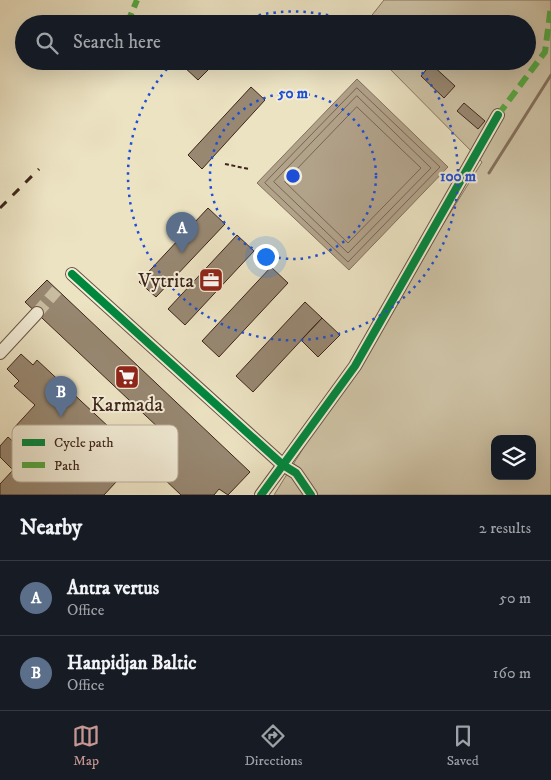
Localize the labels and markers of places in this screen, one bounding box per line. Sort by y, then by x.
centre of rings [284,167,302,185]
pin: A [166,212,198,253]
office icon: Vytrita [198,267,224,293]
place label: Vytrita [137,269,194,294]
supermarket icon: Karmada [114,364,140,390]
pin: B [45,376,77,417]
place label: Karmada [91,393,163,418]

